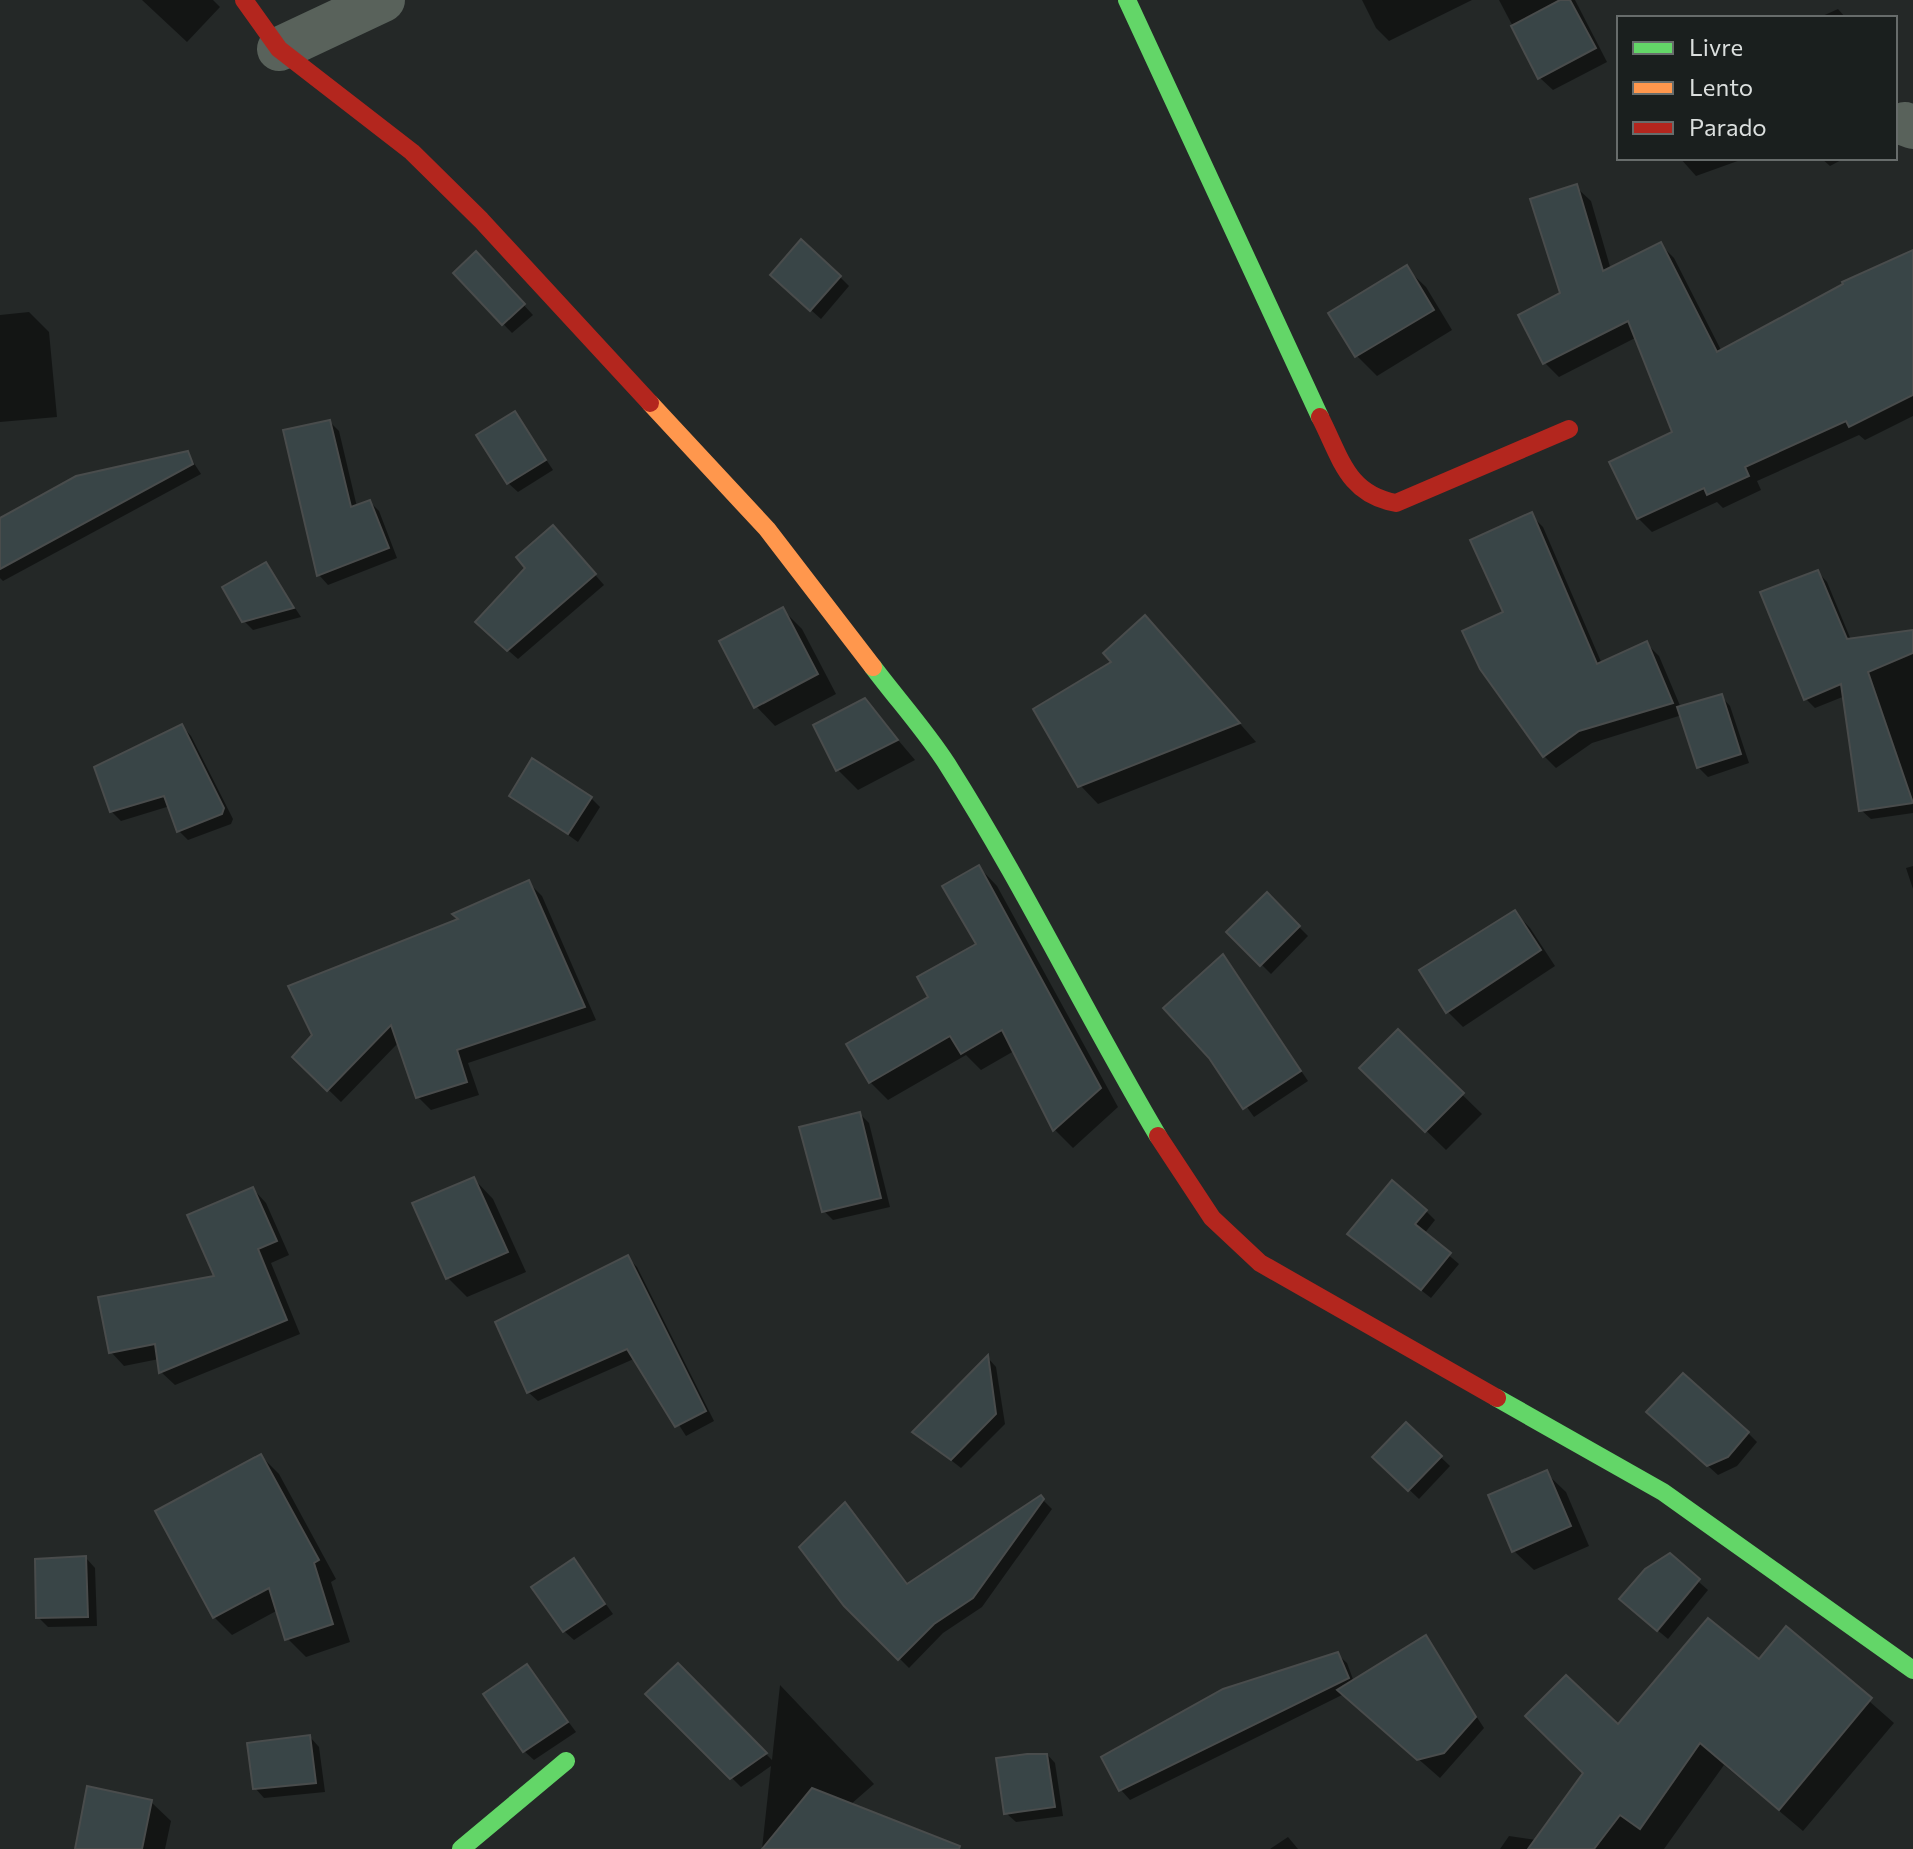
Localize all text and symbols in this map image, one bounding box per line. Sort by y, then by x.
legend [1617,16,1897,160]
text: Livre [1689,32,1743,61]
text: Lento [1689,72,1753,101]
text: Parado [1689,112,1767,141]

